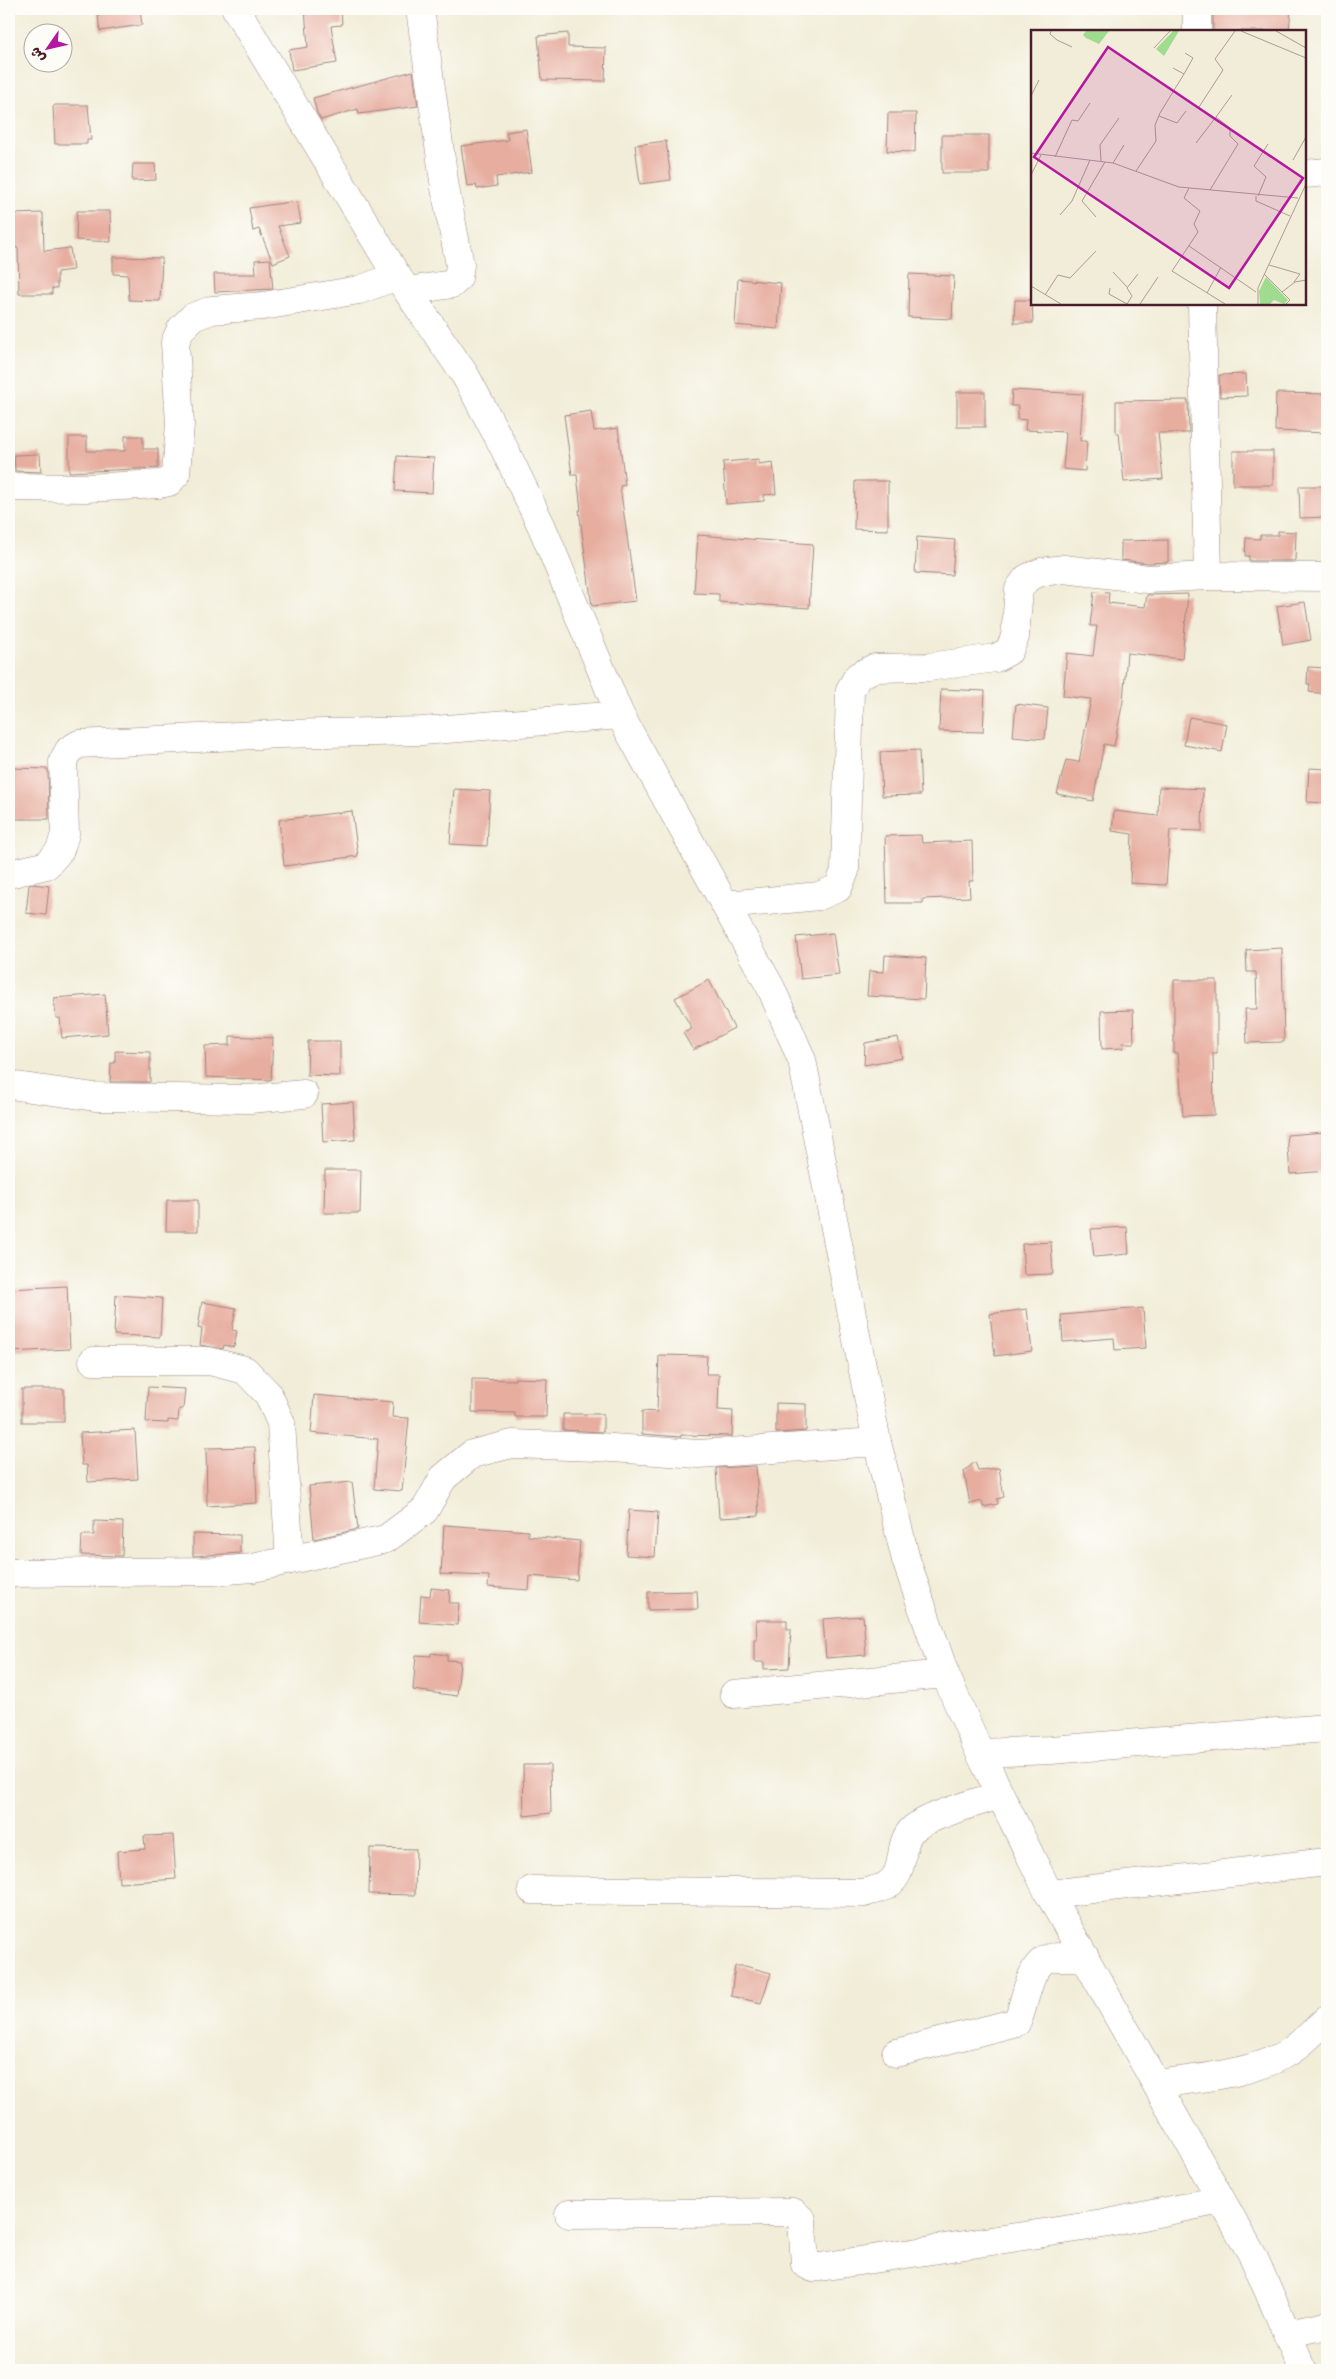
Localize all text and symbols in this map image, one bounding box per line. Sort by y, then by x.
north arrow [22,22,72,72]
inset map [1031,30,1306,305]
text: ش [25,44,49,67]

